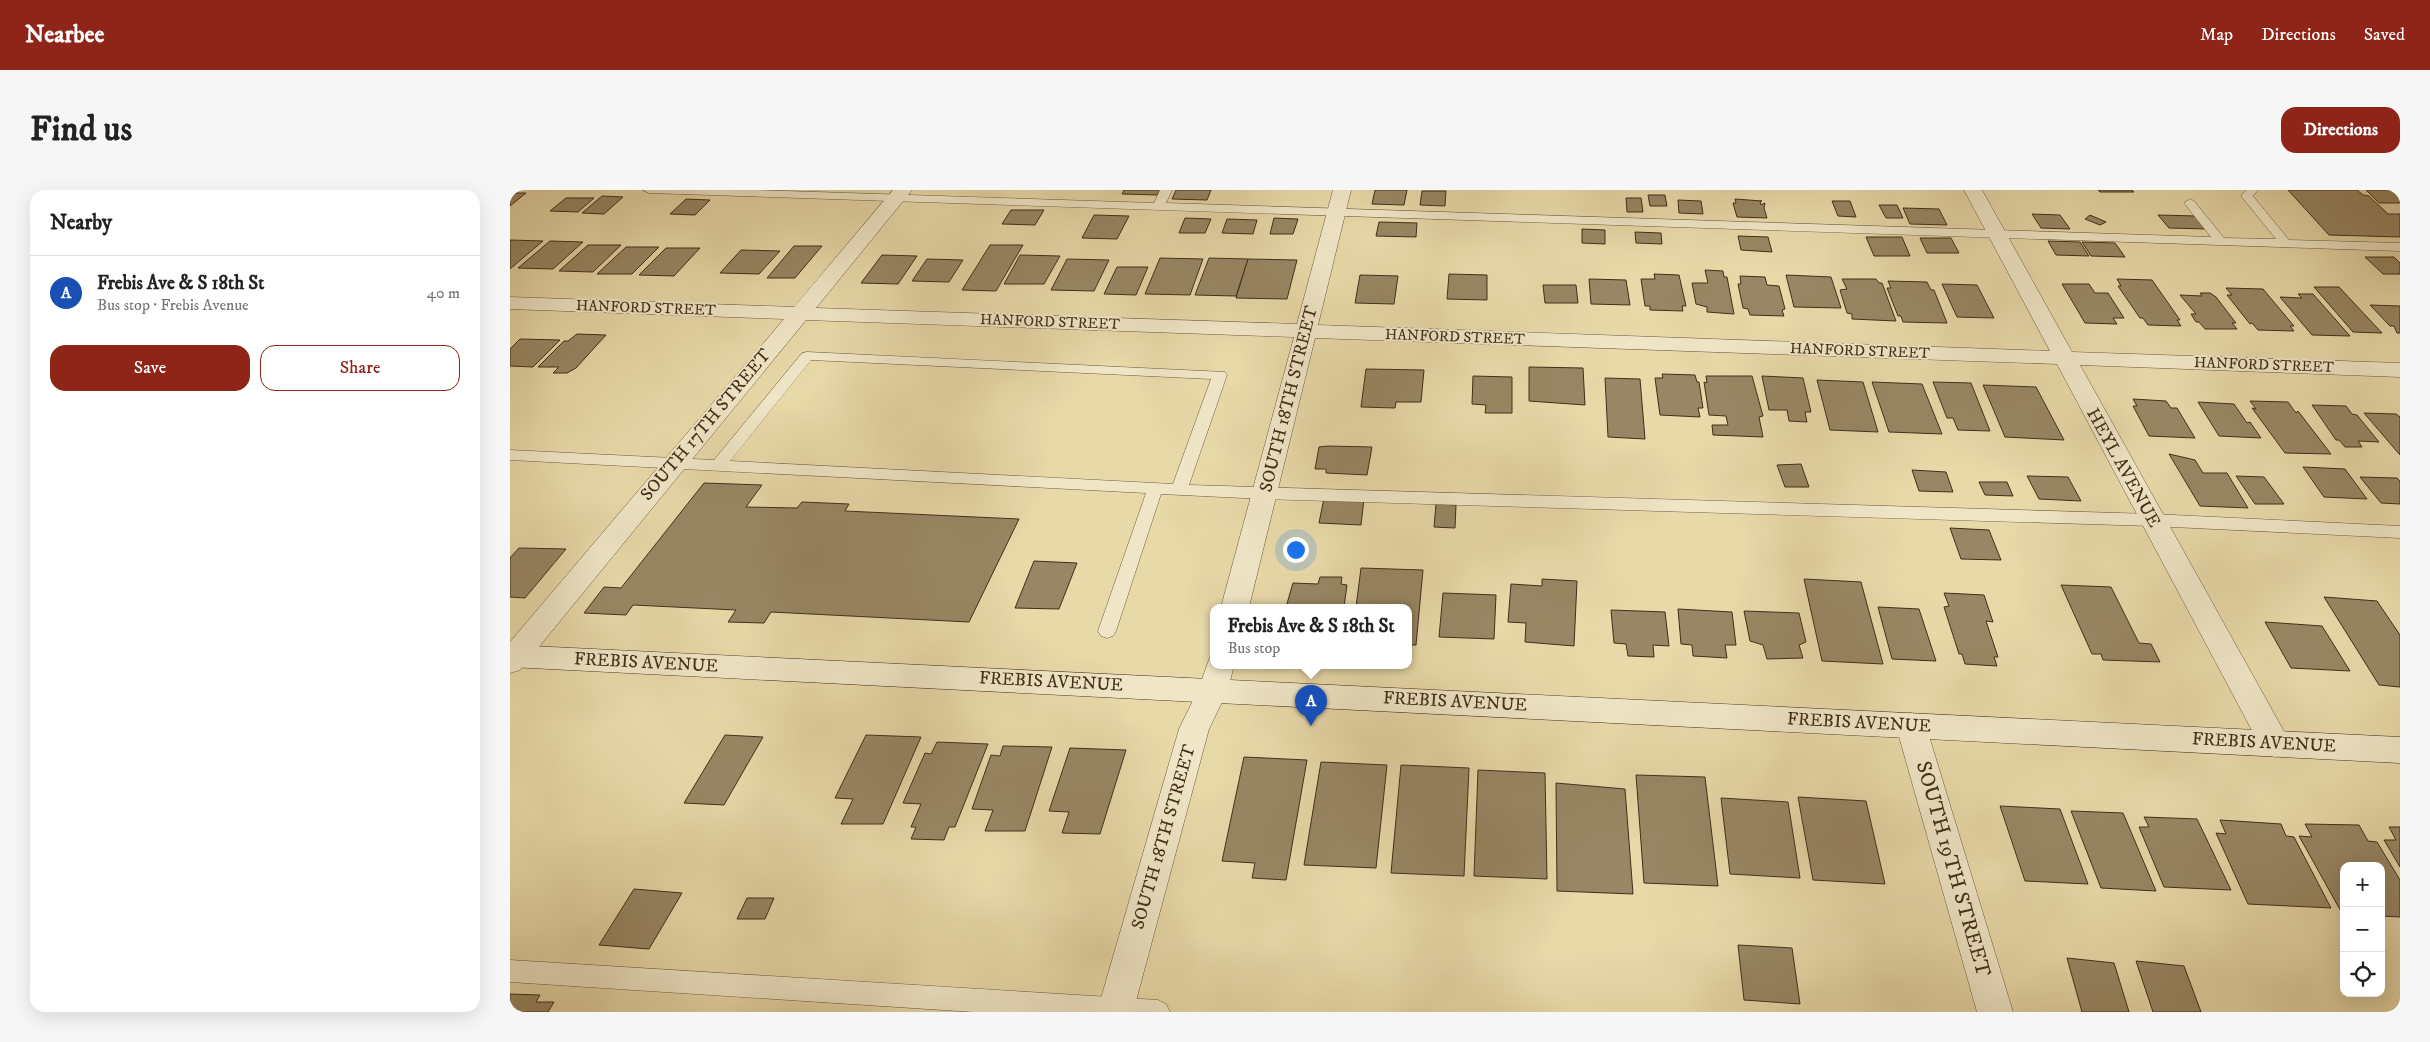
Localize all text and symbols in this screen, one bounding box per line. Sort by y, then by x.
text: Nearbee [25,20,104,50]
text: Map [2200,24,2233,46]
text: Directions [2261,24,2336,46]
text: Saved [2364,24,2405,46]
button: Directions [2281,107,2400,153]
text: Find us [30,108,132,152]
text: Nearby [50,210,112,236]
text: Frebis Ave & S 18th St [97,272,264,295]
text: A [61,283,71,303]
text: 40 m [427,283,460,303]
text: Bus stop · Frebis Avenue [97,295,249,315]
street label: HANFORD STREET [576,296,717,320]
street label: SOUTH 18TH STREET [1255,303,1323,494]
street label: HANFORD STREET [980,310,1121,334]
street label: HANFORD STREET [1385,325,1526,349]
street label: HANFORD STREET [1790,339,1931,363]
street label: SOUTH 17TH STREET [636,344,776,505]
button: Save [50,345,250,391]
button: Share [260,345,460,391]
street label: HANFORD STREET [2194,353,2335,377]
street label: HEYL AVENUE [2081,405,2165,532]
your location [1283,537,1309,563]
popup [1210,604,1412,669]
text: Frebis Ave & S 18th St [1227,615,1395,638]
text: Bus stop [1227,638,1280,658]
street label: FREBIS AVENUE [573,648,719,678]
street label: FREBIS AVENUE [978,667,1124,697]
pin: A [1295,685,1327,726]
street label: FREBIS AVENUE [1382,687,1528,717]
street label: FREBIS AVENUE [1786,708,1932,738]
street label: FREBIS AVENUE [2191,728,2337,758]
street label: SOUTH 18TH STREET [1127,742,1201,932]
street label: SOUTH 19TH STREET [1910,758,1996,980]
map controls [2340,862,2385,997]
button: + [2340,862,2385,907]
button: − [2340,907,2385,952]
button: locate [2340,952,2385,997]

